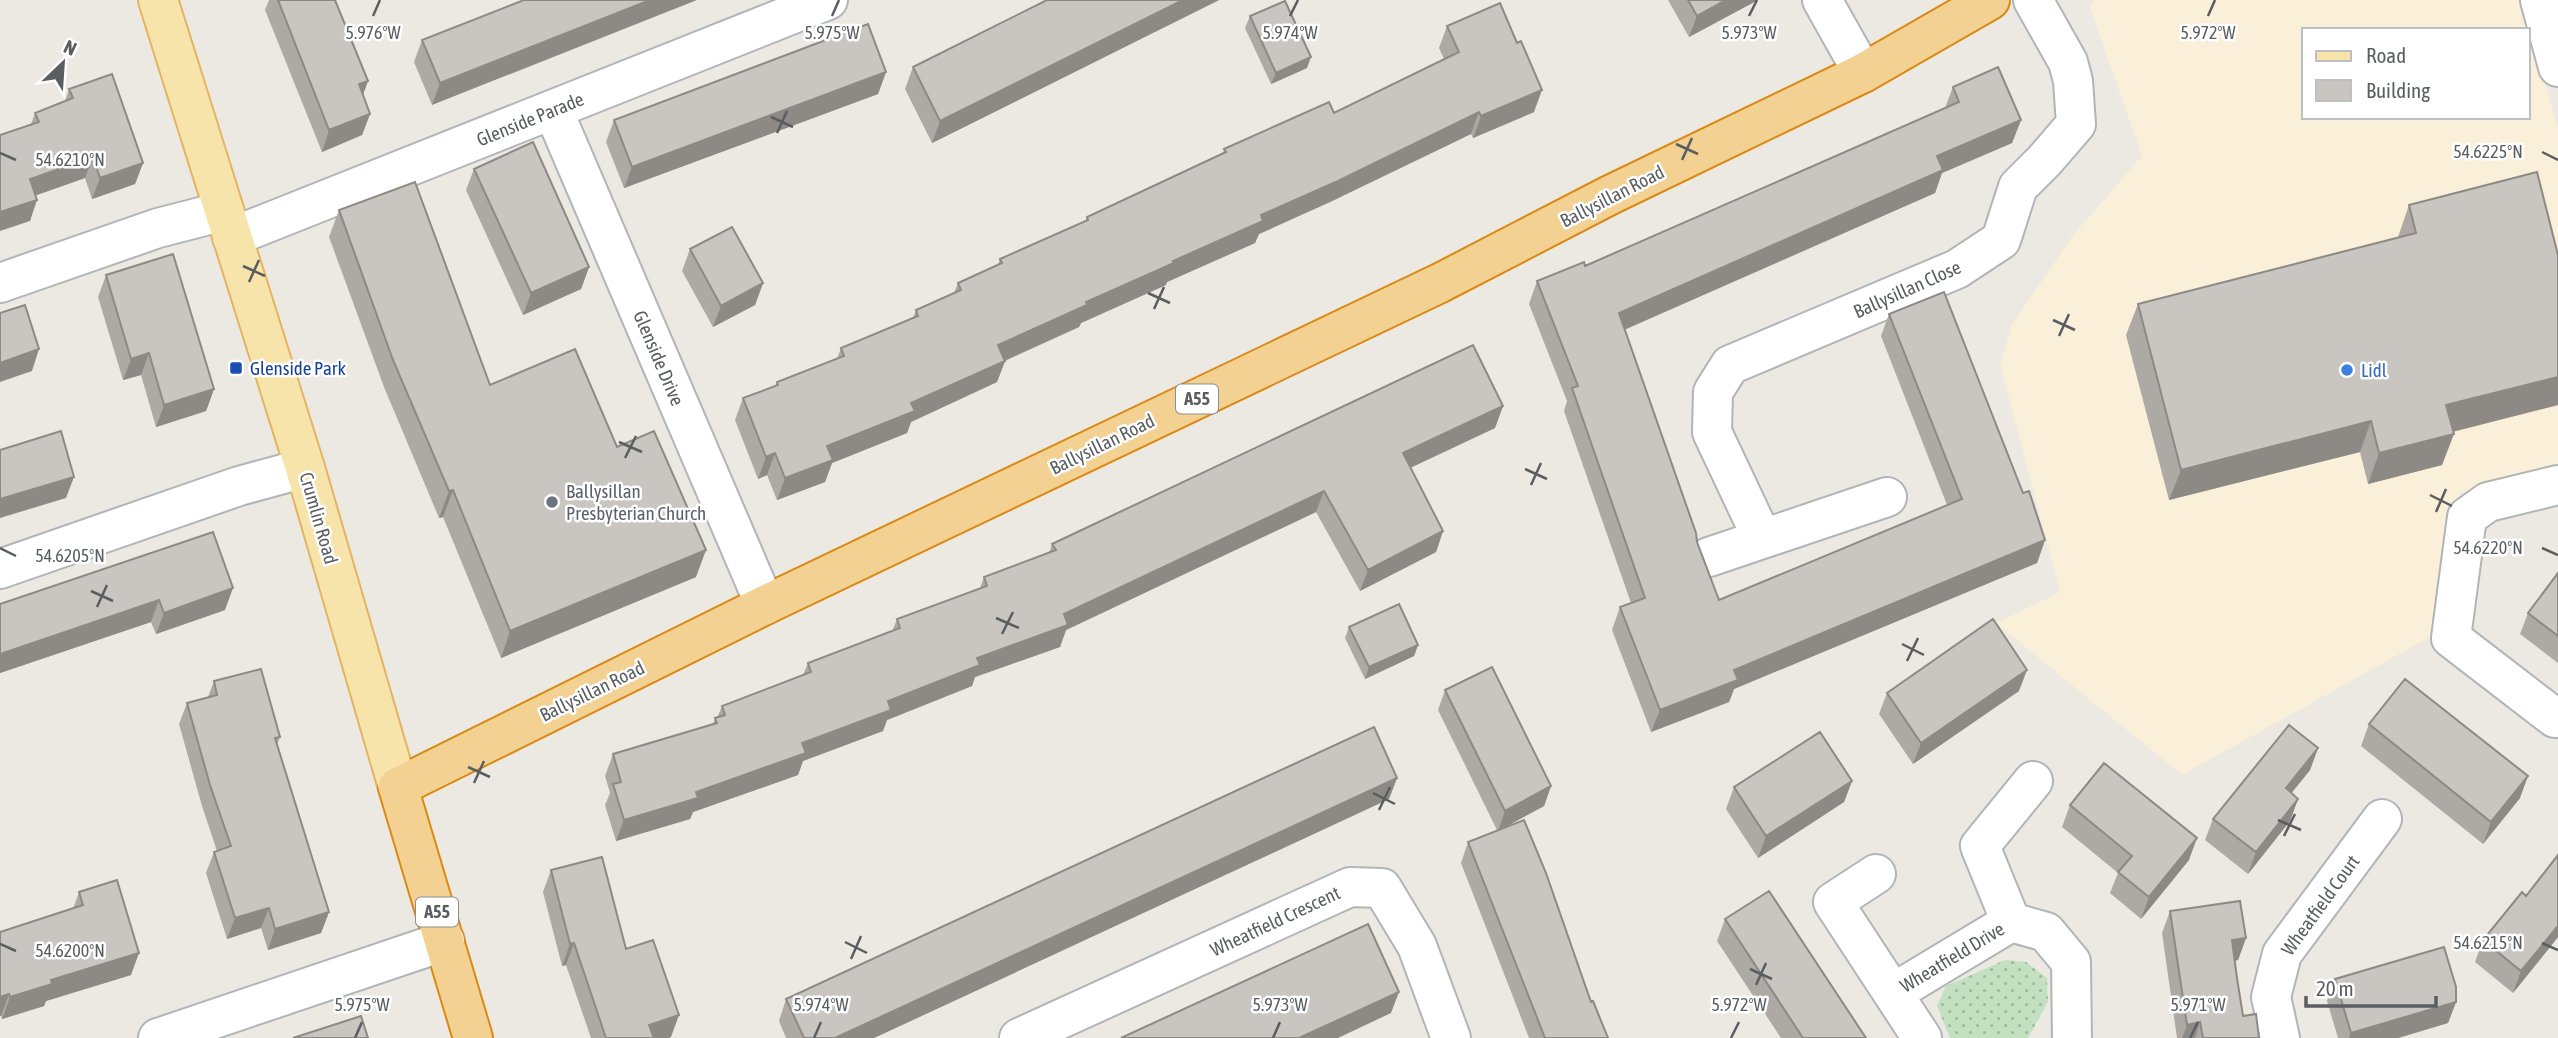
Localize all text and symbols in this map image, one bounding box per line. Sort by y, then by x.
text: 5.976°W [345,22,401,43]
text: 5.975°W [804,22,860,43]
text: 5.974°W [1262,22,1318,43]
text: 5.973°W [1721,22,1777,43]
text: 5.972°W [2180,22,2236,43]
north arrow [28,28,98,98]
legend [2302,28,2530,119]
text: N [60,35,80,60]
text: Road [2366,43,2406,67]
text: Building [2366,78,2430,102]
street label: Glenside Parade [473,88,587,150]
text: 54.6225°N [2453,141,2523,162]
text: 54.6210°N [35,149,105,170]
street label: Ballysillan Road [1556,160,1668,232]
street label: Ballysillan Close [1850,256,1964,322]
street label: Glenside Drive [629,307,689,409]
place label: Glenside Park [250,357,346,379]
place label: Lidl [2361,359,2387,381]
marker: Glenside Park [228,360,244,376]
marker: Lidl [2339,362,2355,378]
road number: A55 [1176,384,1218,414]
street label: Ballysillan Road [1046,409,1158,479]
street label: Crumlin Road [295,470,343,566]
place label: Ballysillan Presbyterian Church [566,480,706,524]
marker: Ballysillan Presbyterian Church [544,494,560,510]
text: 54.6220°N [2453,537,2523,558]
text: 54.6205°N [35,545,105,566]
street label: Ballysillan Road [536,656,648,726]
street label: Wheatfield Court [2276,851,2364,959]
street label: Wheatfield Crescent [1207,881,1343,961]
road number: A55 [416,897,458,926]
street label: Wheatfield Drive [1896,917,2008,997]
text: 54.6215°N [2453,932,2523,953]
text: 54.6200°N [35,940,105,961]
scale bar [2306,964,2436,1008]
text: 20 m [2316,976,2354,1000]
text: 5.975°W [334,994,390,1015]
text: 5.974°W [793,994,849,1015]
text: 5.973°W [1252,994,1308,1015]
text: 5.972°W [1711,994,1767,1015]
text: 5.971°W [2170,994,2226,1015]

